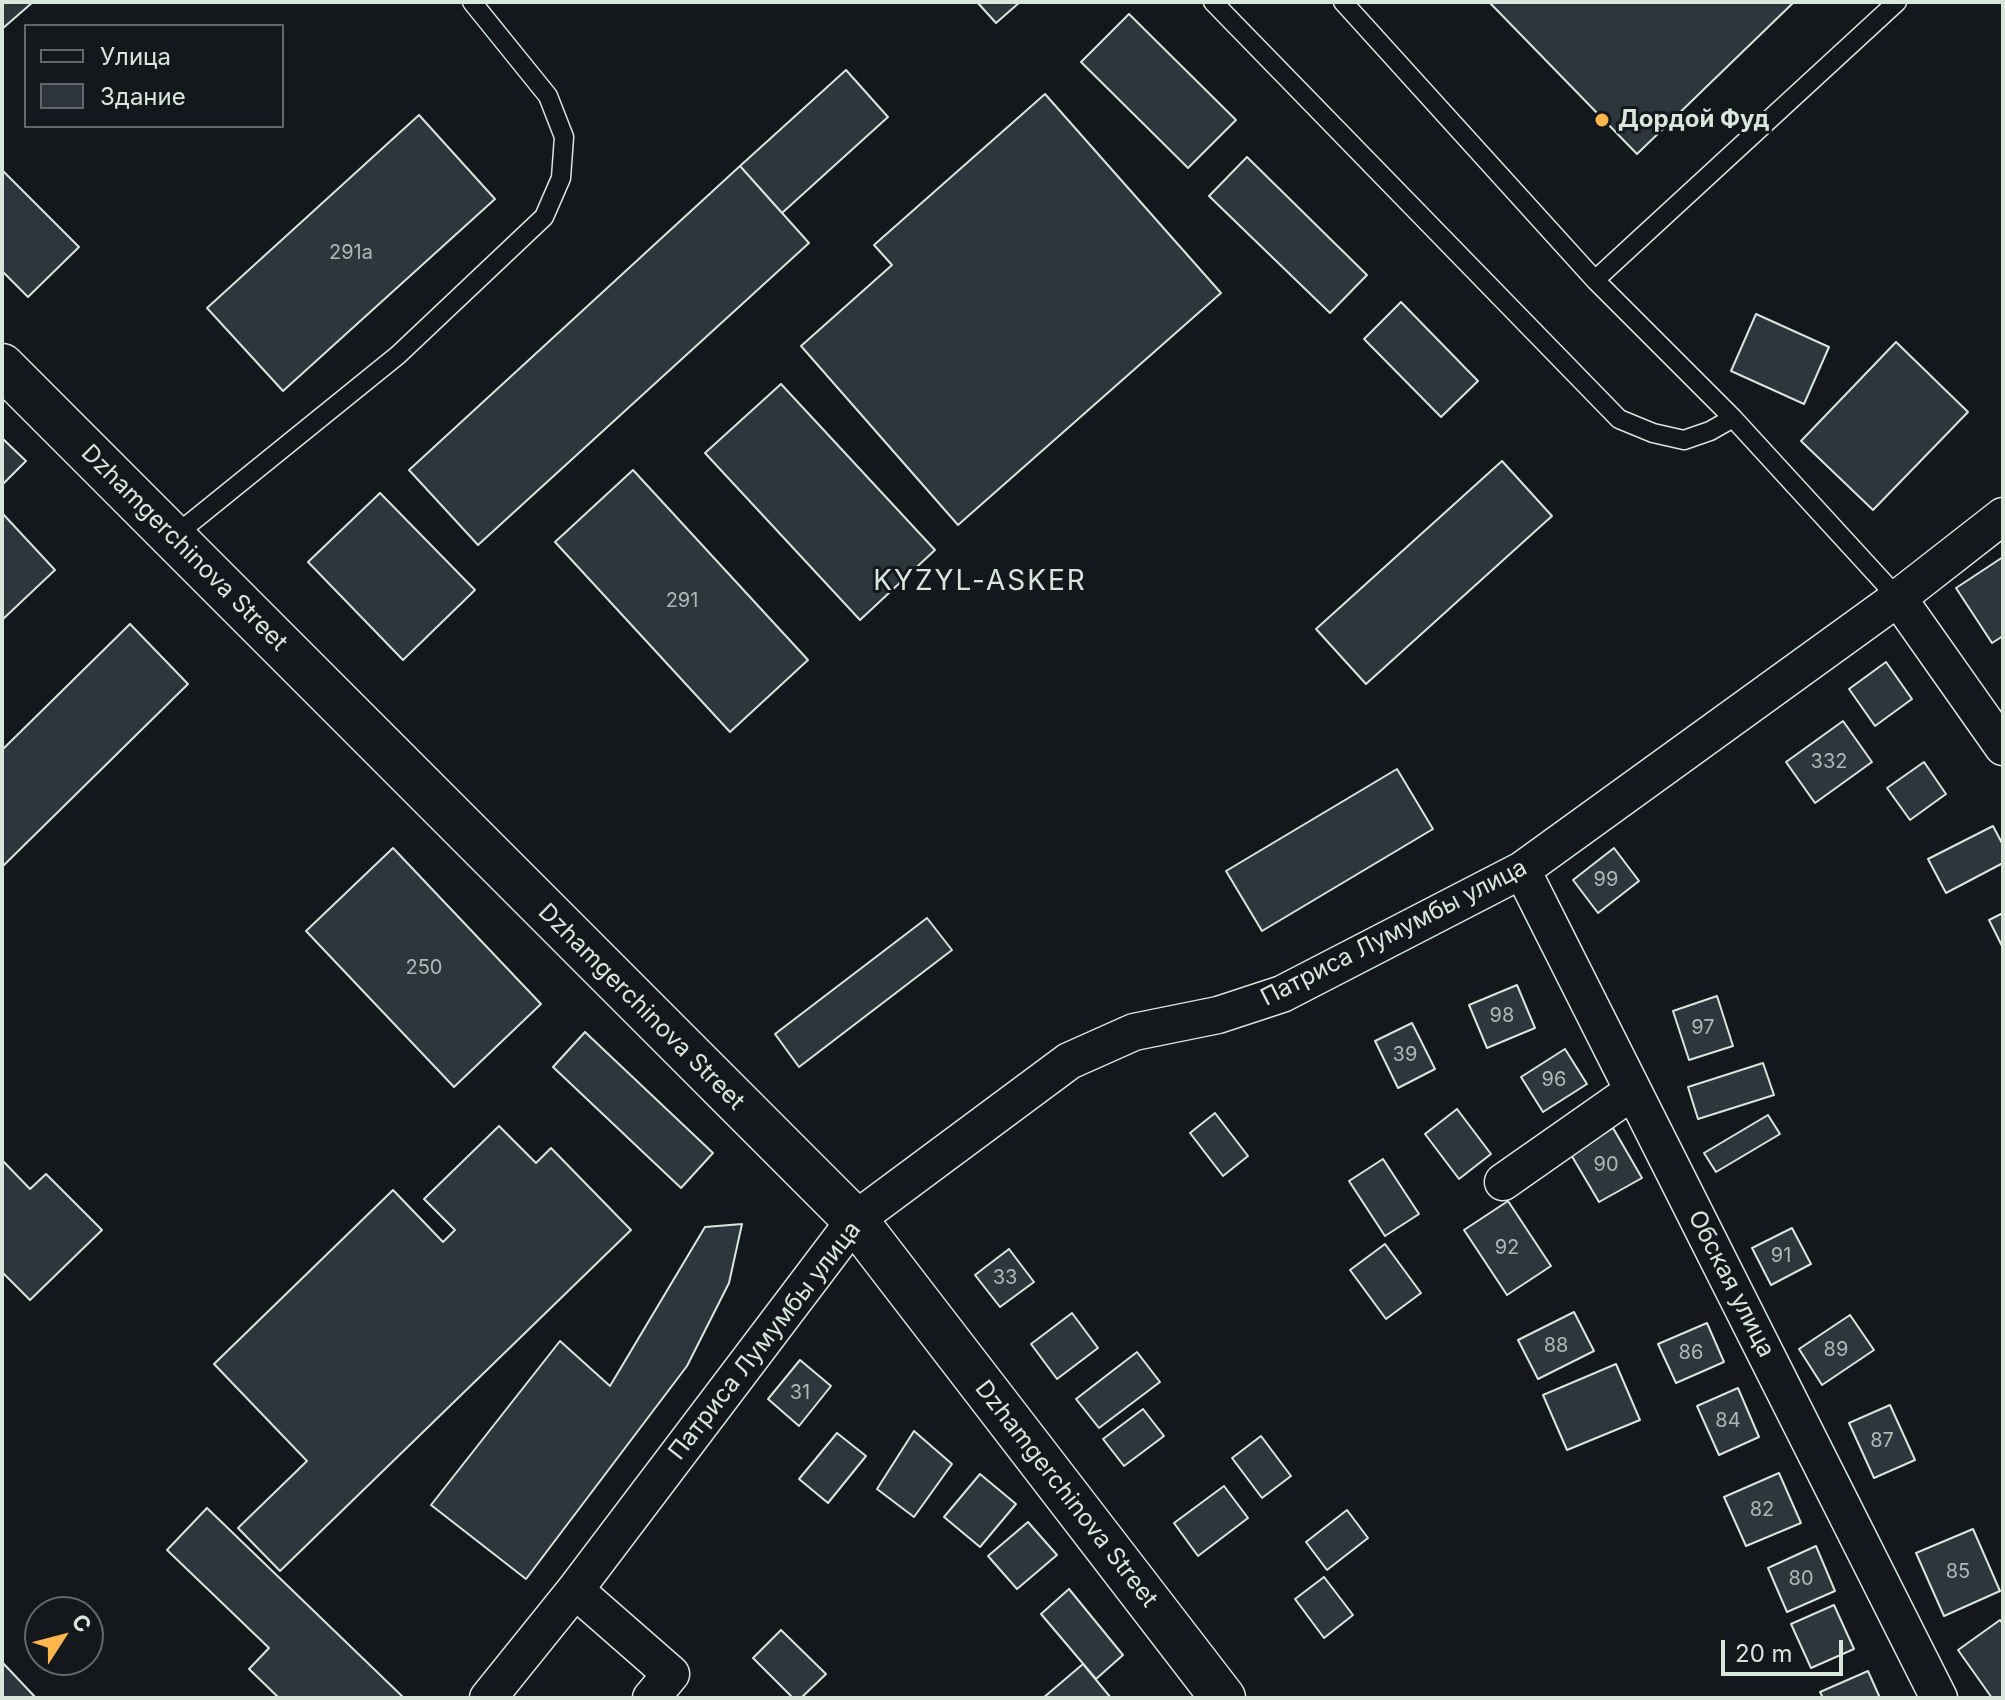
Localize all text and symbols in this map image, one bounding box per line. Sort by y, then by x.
legend [24,24,284,128]
text: Улица [100,42,171,71]
text: Здание [100,82,186,111]
place label: Дордой Фуд [1618,106,1770,134]
marker: Дордой Фуд [1593,111,1611,129]
house number: 291a [329,241,373,265]
street label: Dzhamgerchinova Street [75,439,293,657]
district label: KYZYL-ASKER [874,565,1086,599]
house number: 291 [666,589,698,613]
house number: 332 [1811,750,1847,774]
street label: Патриса Лумумбы улица [1256,853,1532,1013]
house number: 99 [1594,868,1618,892]
street label: Dzhamgerchinova Street [532,898,750,1116]
house number: 250 [406,956,442,980]
house number: 98 [1490,1004,1514,1028]
house number: 97 [1691,1016,1715,1040]
house number: 39 [1393,1043,1417,1067]
house number: 96 [1542,1068,1566,1092]
house number: 90 [1593,1153,1619,1177]
street label: Обская улица [1682,1206,1780,1362]
street label: Патриса Лумумбы улица [663,1216,867,1466]
house number: 92 [1495,1236,1519,1260]
house number: 91 [1771,1244,1791,1268]
house number: 33 [993,1266,1017,1290]
house number: 88 [1544,1334,1568,1358]
house number: 89 [1824,1338,1848,1362]
house number: 86 [1679,1341,1703,1365]
street label: Dzhamgerchinova Street [969,1375,1163,1613]
house number: 31 [790,1381,810,1405]
house number: 84 [1715,1409,1741,1433]
house number: 87 [1870,1429,1894,1453]
house number: 82 [1750,1498,1774,1522]
house number: 85 [1946,1560,1970,1584]
house number: 80 [1789,1567,1813,1591]
north arrow [24,1596,104,1676]
text: С [66,1609,97,1637]
scale bar [1725,1624,1847,1674]
text: 20 m [1735,1639,1793,1668]

